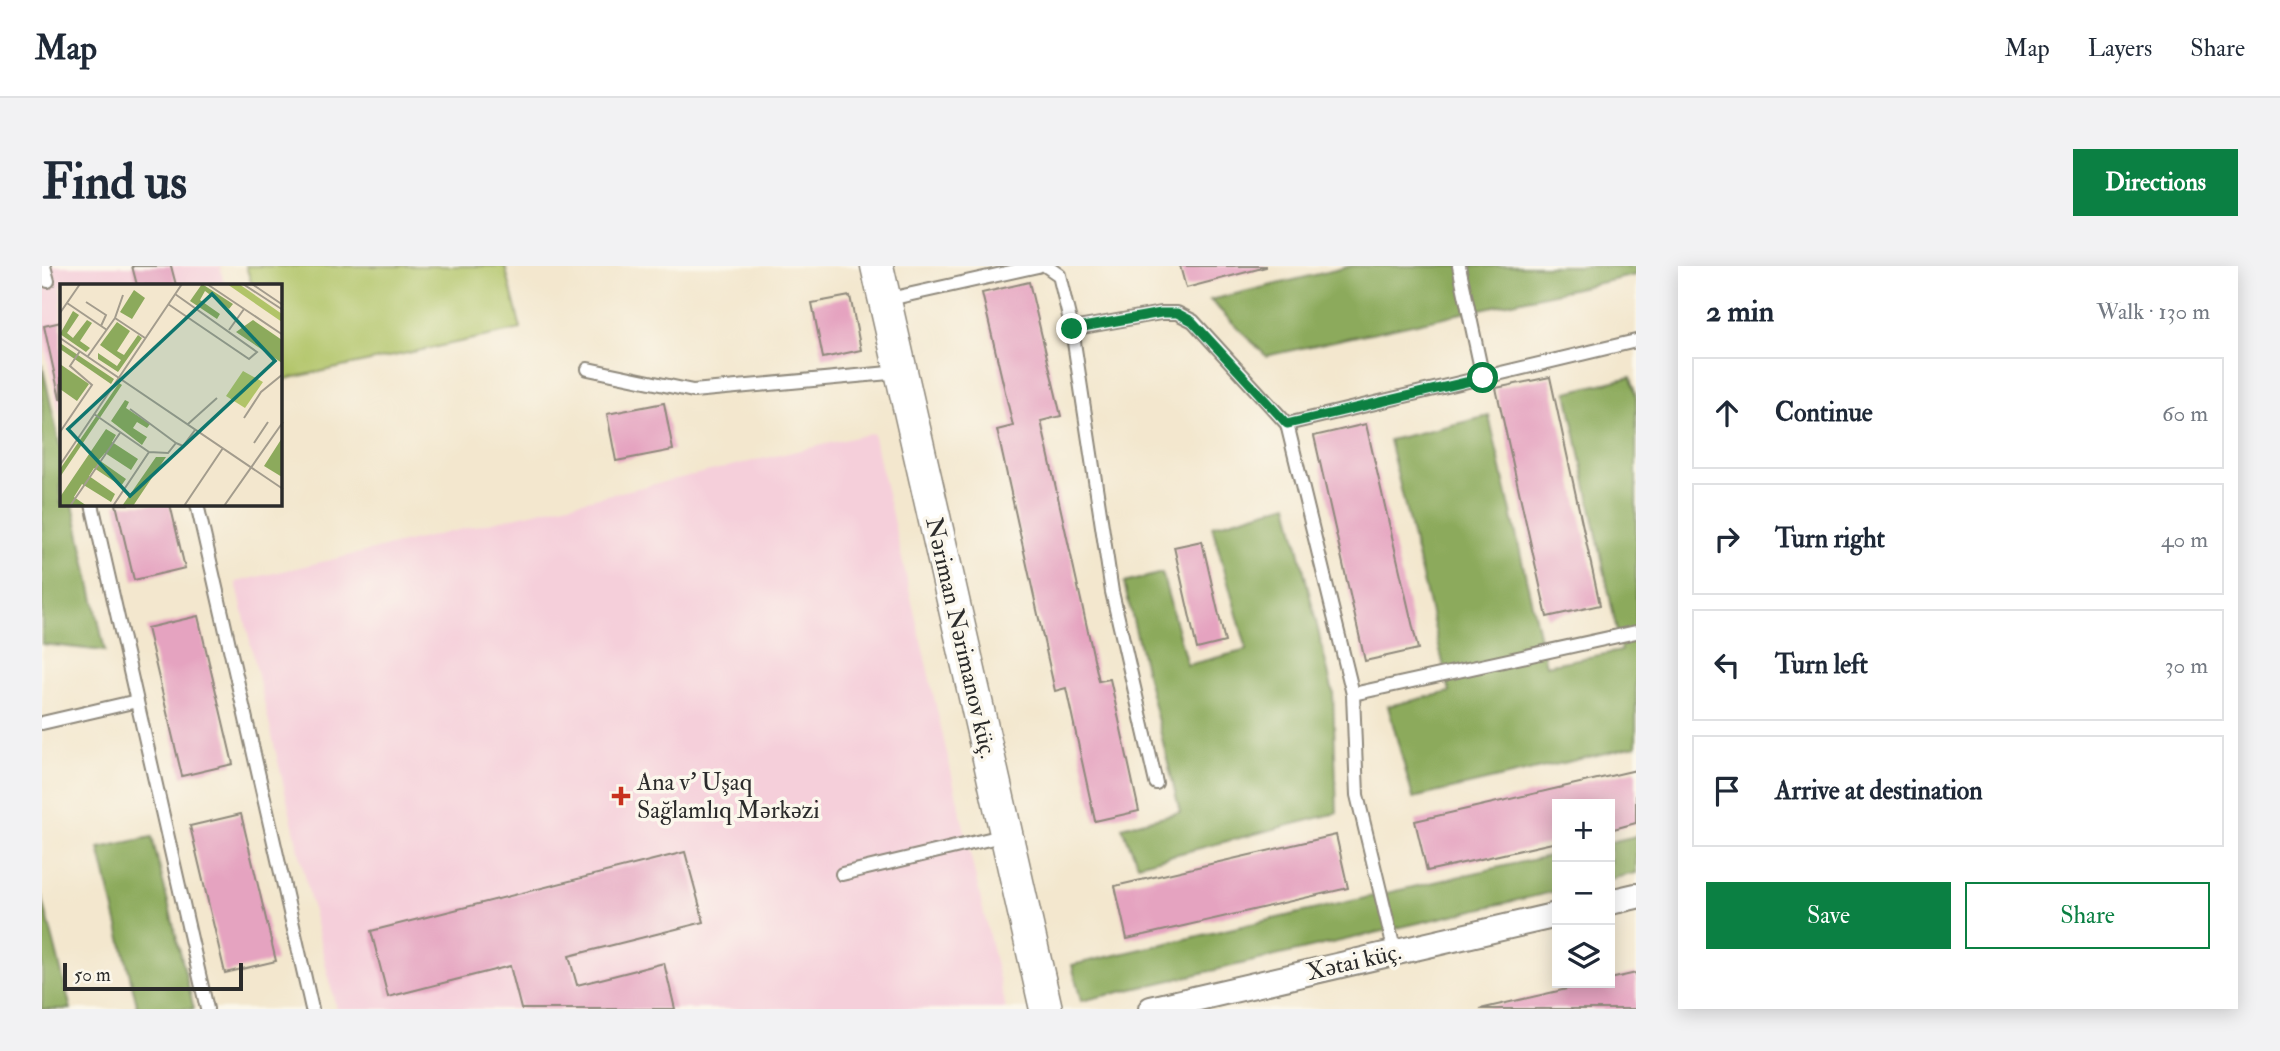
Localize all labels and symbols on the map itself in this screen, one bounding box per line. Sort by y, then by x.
inset map [60,284,282,506]
route end [1056,313,1087,344]
route start [1467,362,1498,393]
street label: Nəriman Nərimanov küç. [918,514,1004,762]
place label: Ana v' Uşaq Sağlamlıq Mərkəzi [636,767,820,826]
marker: Ana v' Uşaq Sağlamlıq Mərkəzi [611,786,631,806]
street label: Xətai küç. [1304,936,1404,988]
scale bar [63,960,243,992]

